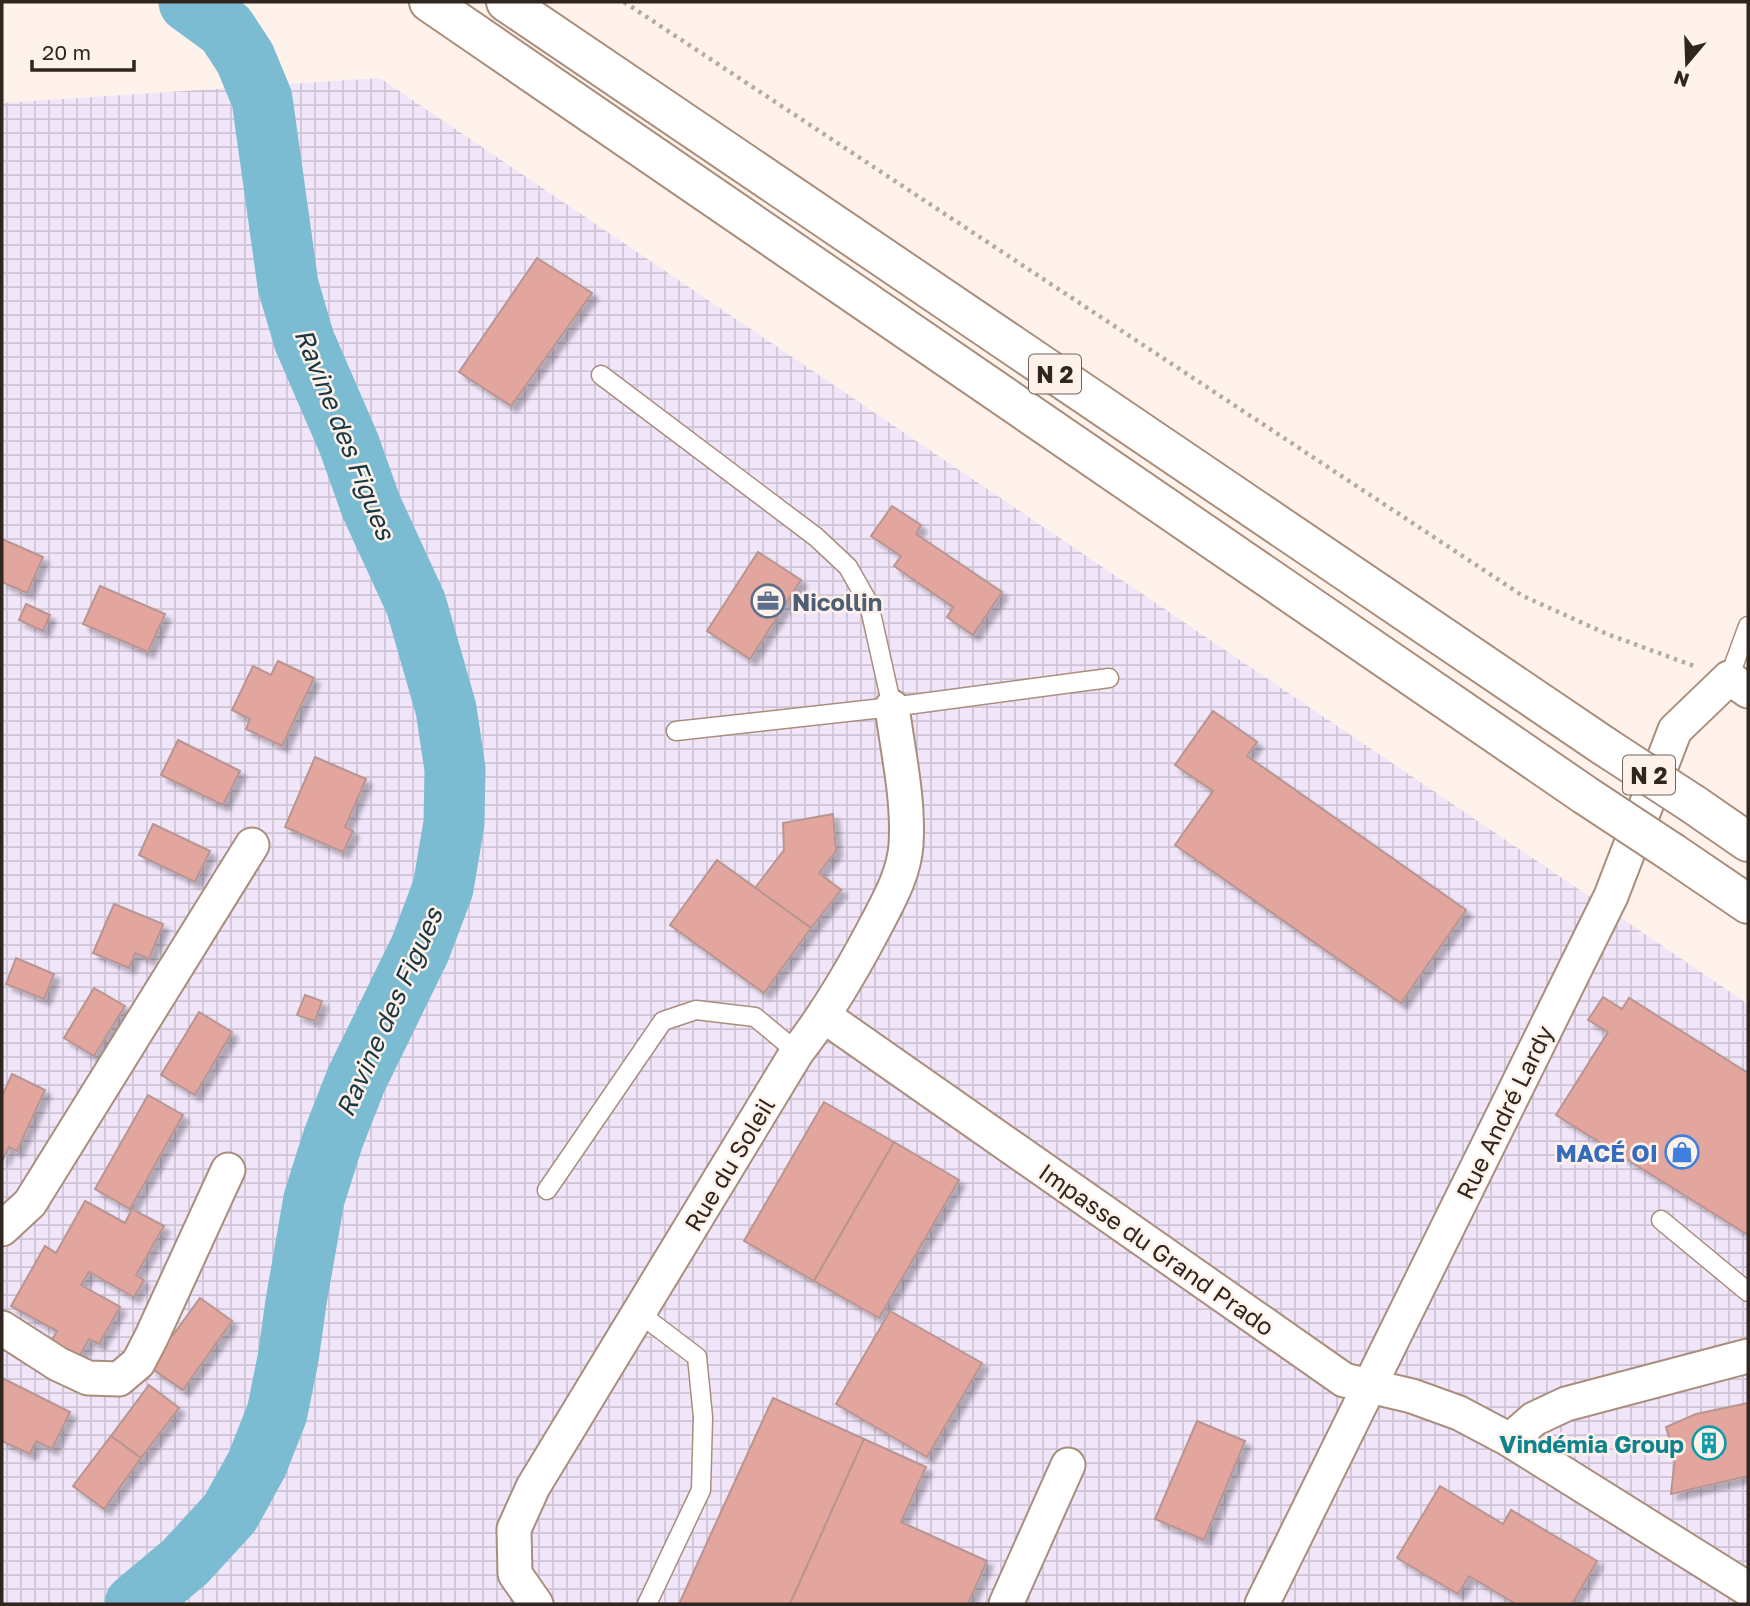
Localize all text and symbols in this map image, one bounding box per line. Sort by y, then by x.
scale bar [32,28,133,72]
north arrow [1652,28,1722,98]
text: 20 m [42,39,91,65]
text: N [1671,66,1692,93]
water label: Ravine des Figues [288,324,402,545]
road number: N 2 [1029,354,1081,394]
office icon: Nicollin [749,582,787,620]
place label: Nicollin [792,587,882,616]
road number: N 2 [1623,755,1675,794]
water label: Ravine des Figues [329,902,449,1121]
street label: Rue André Lardy [1449,1020,1559,1204]
street label: Rue du Soleil [678,1092,780,1236]
shop icon: MACÉ OI [1663,1133,1701,1171]
place label: MACÉ OI [1555,1138,1658,1167]
street label: Impasse du Grand Prado [1034,1157,1280,1341]
building icon: Vindémia Group [1690,1424,1728,1462]
place label: Vindémia Group [1499,1429,1684,1458]

